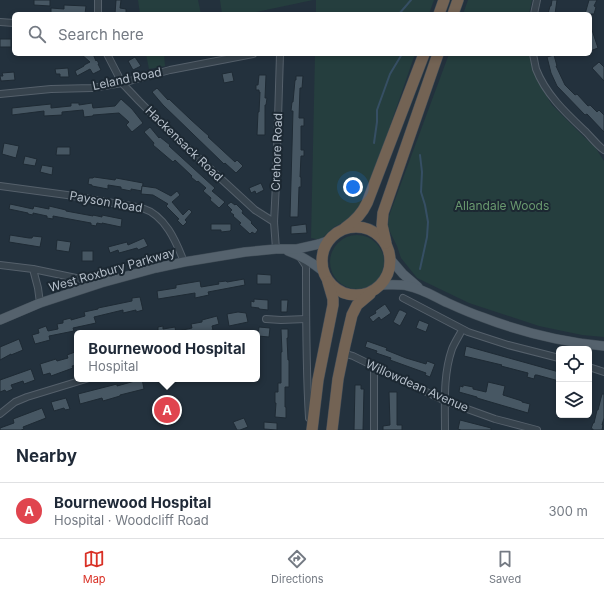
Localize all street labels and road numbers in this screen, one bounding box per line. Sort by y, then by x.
street label: Leland Road [91,64,163,93]
street label: Hackensack Road [143,103,226,184]
street label: Crehore Road [268,113,285,191]
street label: Payson Road [68,188,144,215]
street label: West Roxbury Parkway [47,244,177,295]
street label: Willowdean Avenue [363,356,471,415]

